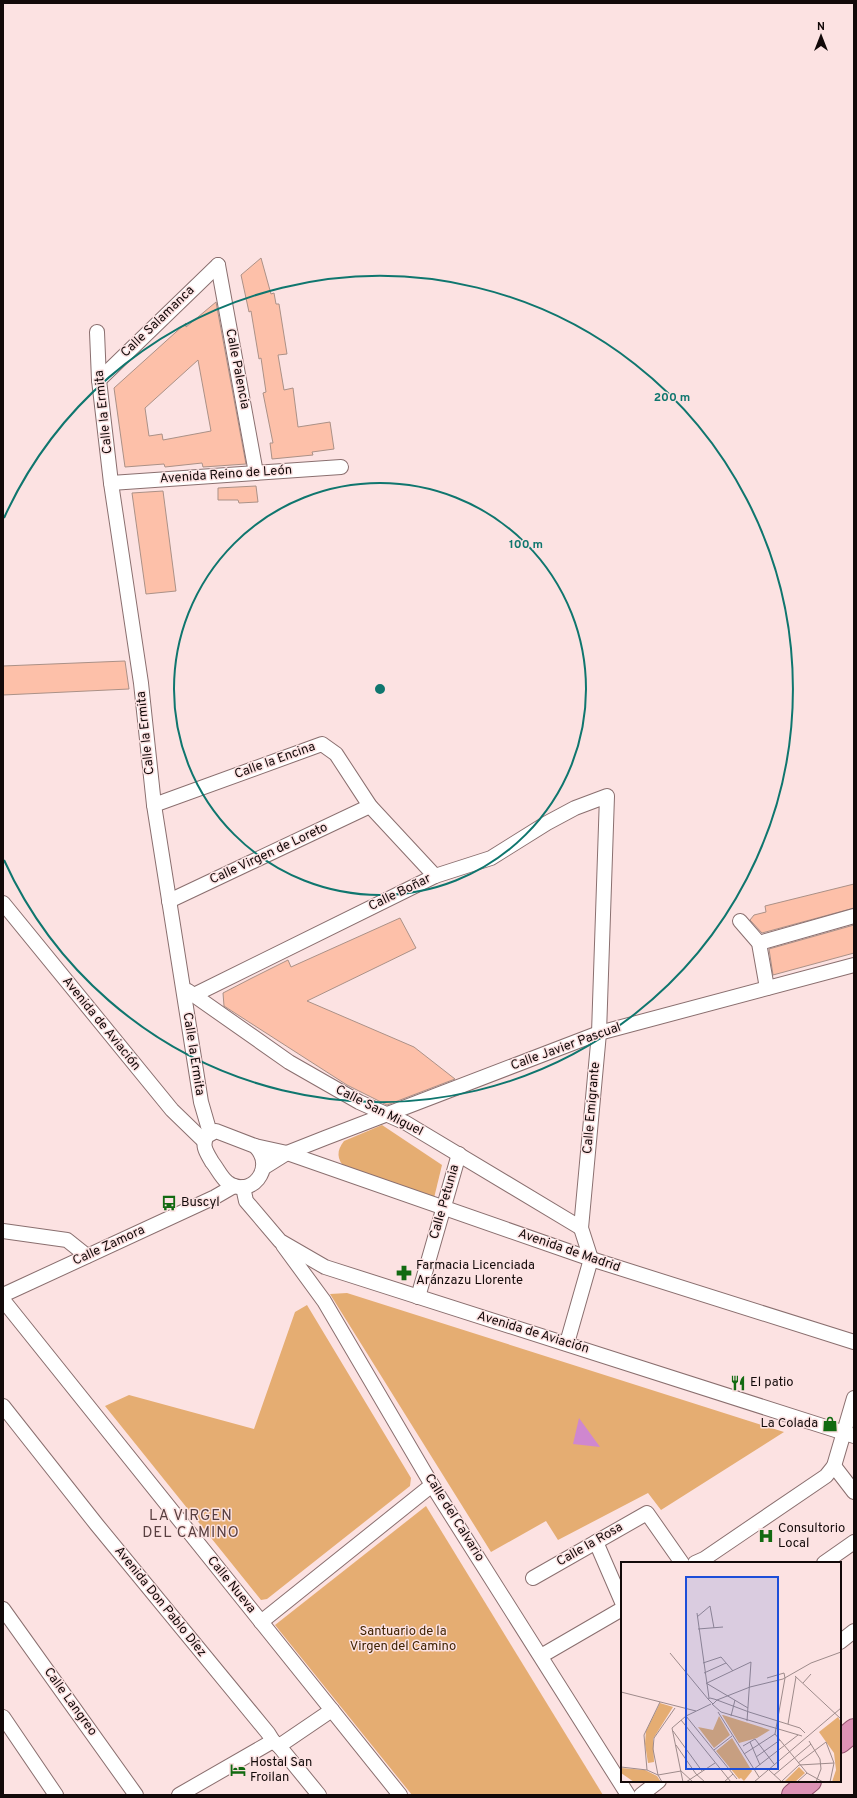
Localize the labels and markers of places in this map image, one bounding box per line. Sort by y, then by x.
centre of rings [373,682,387,696]
bus stop icon: Buscyl [160,1194,178,1212]
place label: Buscyl [181,1195,220,1211]
place label: Farmacia Licenciada Aránzazu Llorente [416,1258,535,1289]
pharmacy icon: Farmacia Licenciada Aránzazu Llorente [395,1264,413,1282]
restaurant icon: El patio [729,1374,747,1392]
place label: El patio [750,1375,794,1391]
shop icon: La Colada [821,1415,839,1433]
place label: La Colada [761,1416,818,1432]
place label: Consultorio Local [778,1521,845,1552]
hospital icon: Consultorio Local [757,1527,775,1545]
place label: Hostal San Froilan [250,1755,312,1786]
hotel icon: Hostal San Froilan [229,1761,247,1779]

